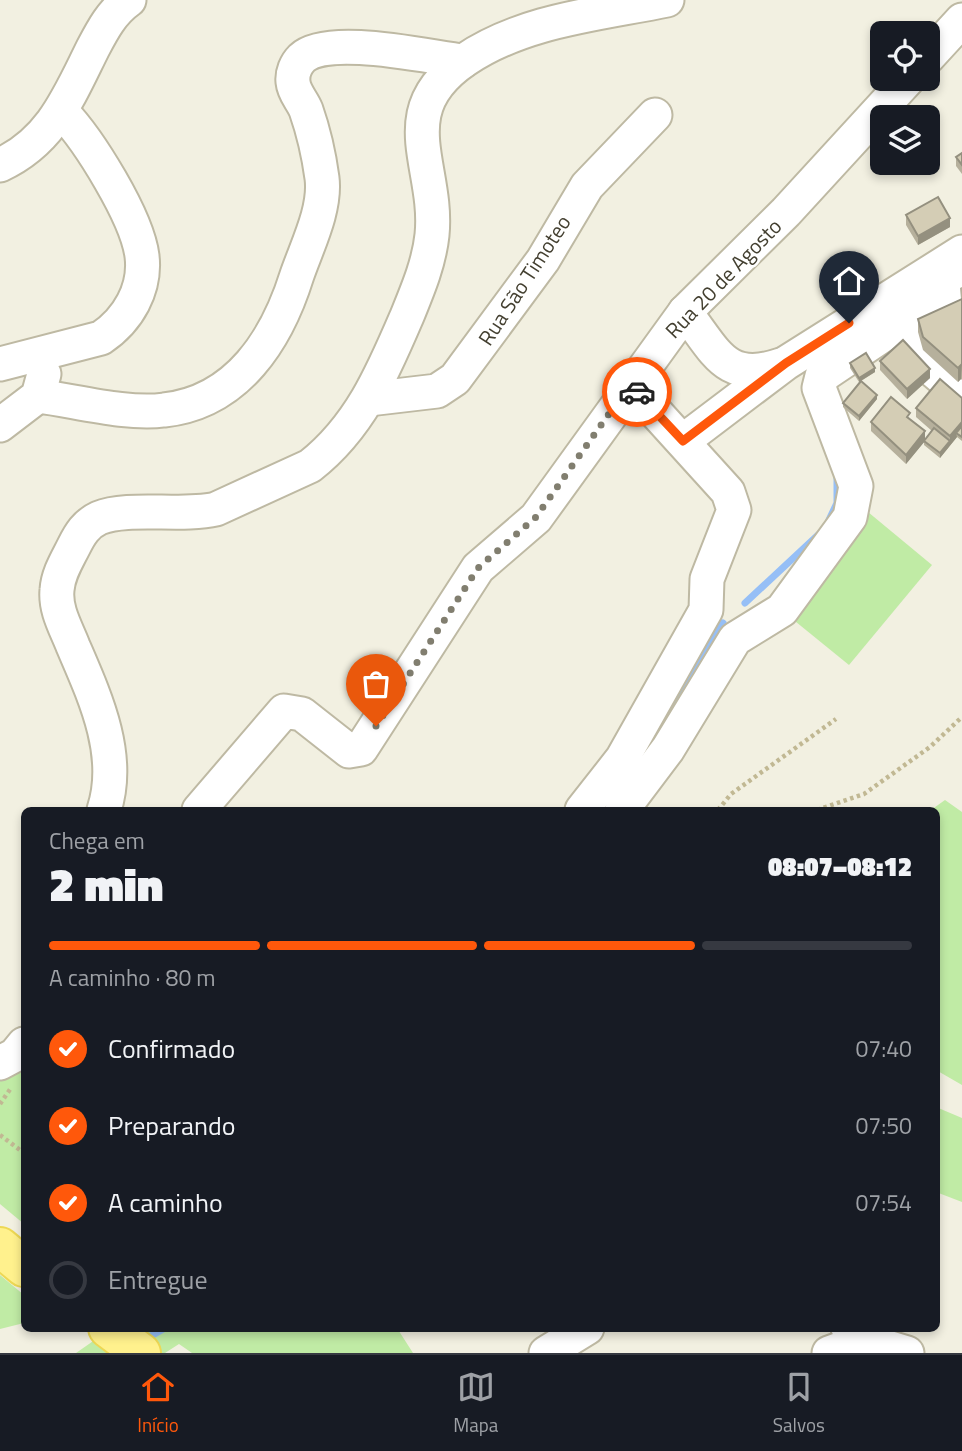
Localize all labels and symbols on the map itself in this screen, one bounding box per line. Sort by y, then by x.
street label: Rua São Timoteo [470,208,578,352]
street label: Rua 20 de Agosto [657,211,789,345]
pin [819,251,879,323]
courier [602,357,672,427]
pin [346,654,406,726]

